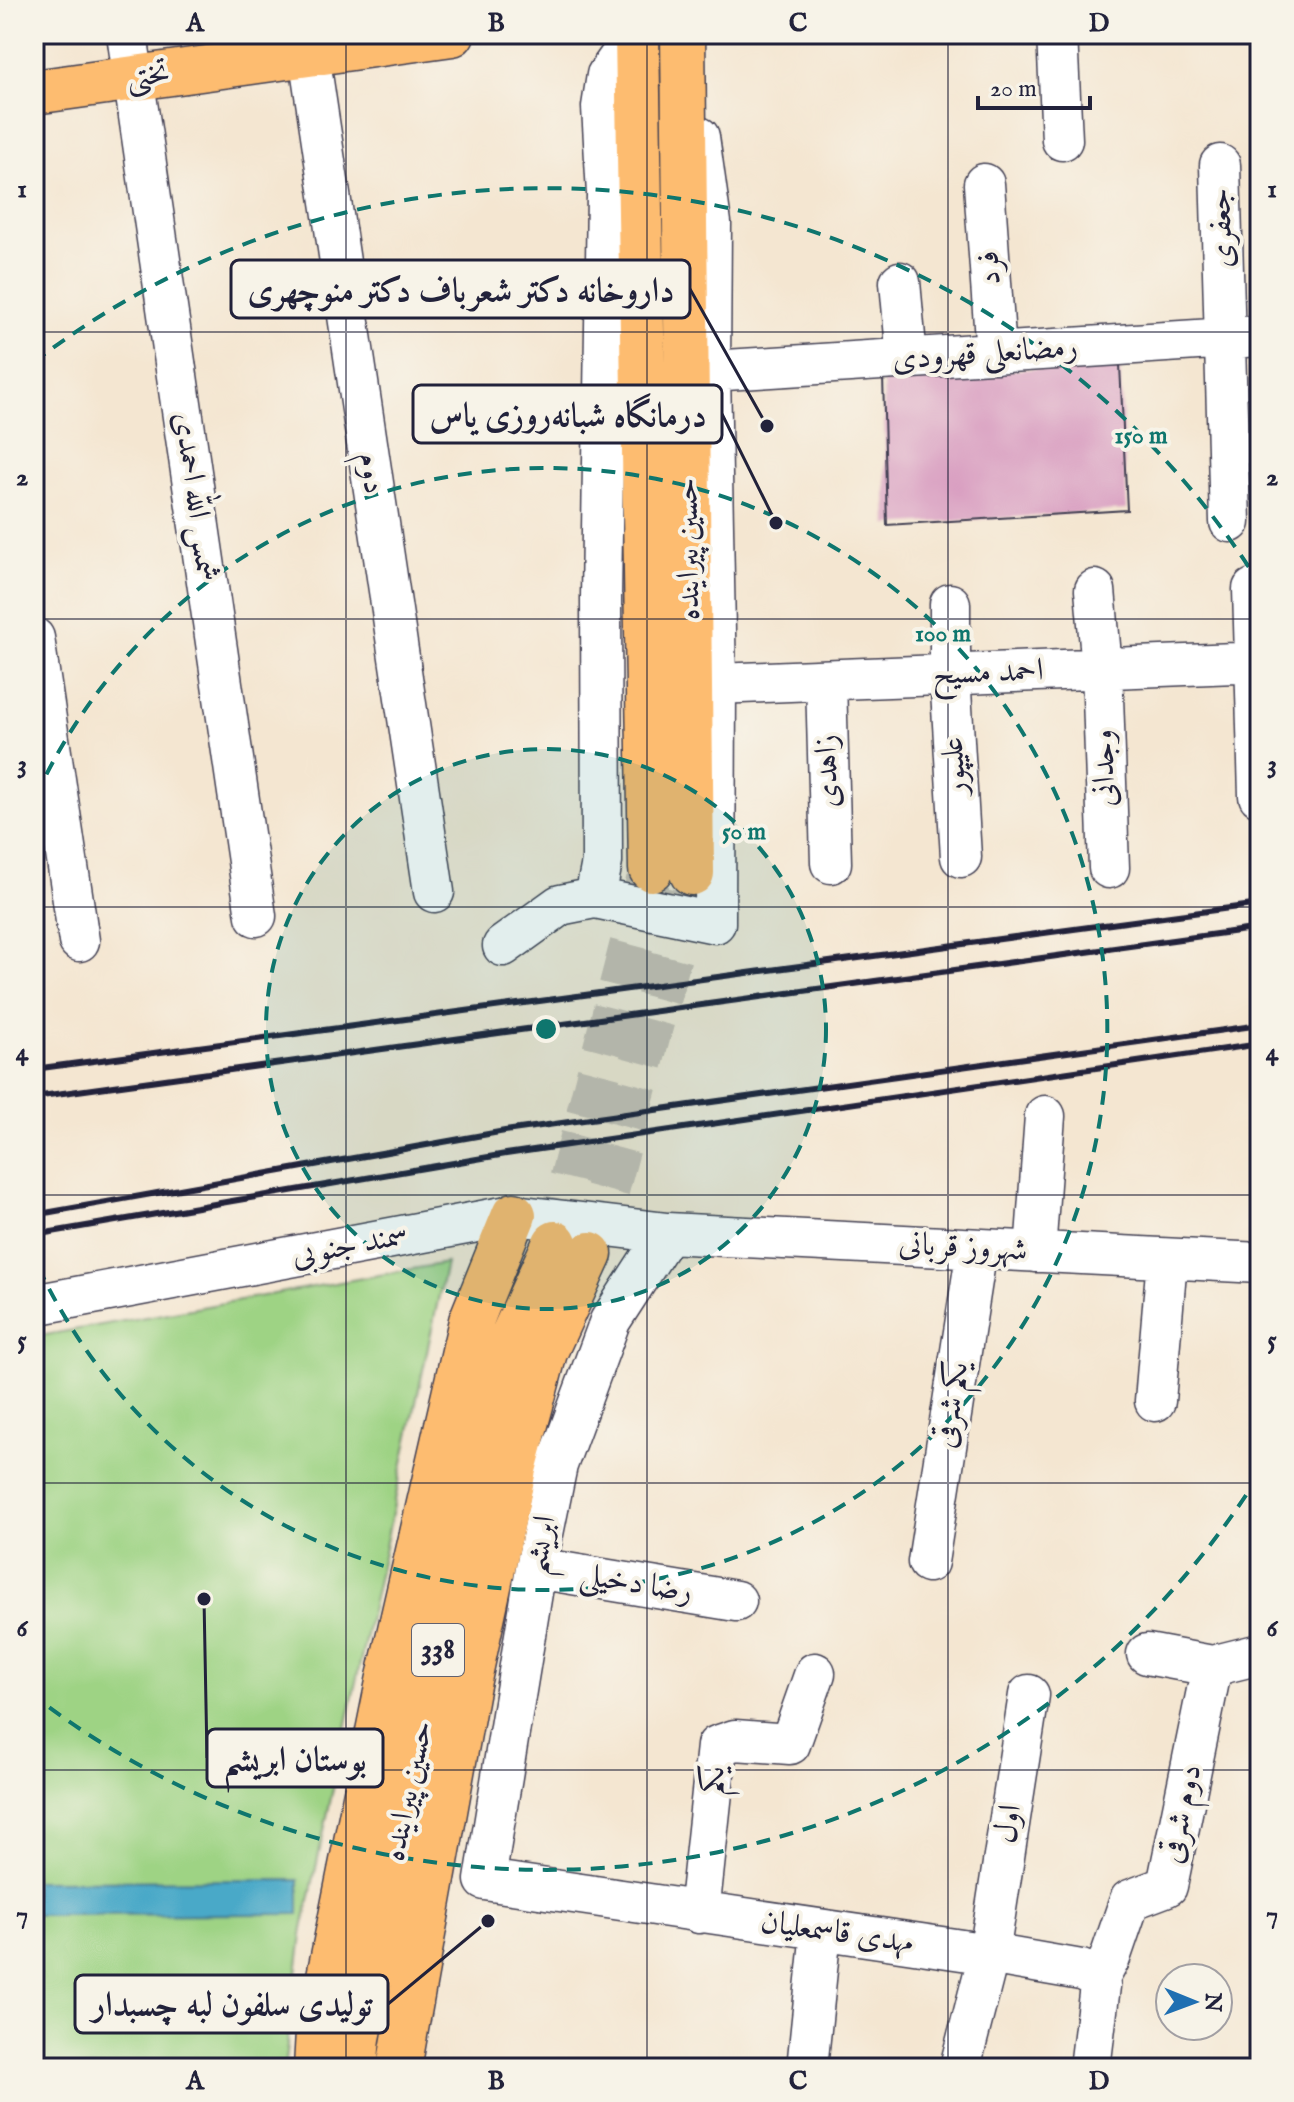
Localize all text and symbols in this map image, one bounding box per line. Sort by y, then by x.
text: A [185,7,205,40]
text: B [487,7,505,40]
text: C [789,7,808,40]
text: D [1089,7,1110,40]
street label: تختی [123,53,173,99]
scale bar [978,60,1090,110]
text: 20 m [990,74,1037,105]
text: 1 [17,173,27,206]
text: 1 [1267,173,1277,206]
street label: جعفری [1200,187,1244,269]
street label: فرد [968,249,1012,287]
callout: داروخانه دکتر شعرباف دکتر منوچهری [231,260,690,318]
text: داروخانه دکتر شعرباف دکتر منوچهری [247,270,675,313]
street label: رمضانعلی قهرودی [891,327,1079,382]
callout: درمانگاه شبانه‌روزی یاس [413,385,722,443]
text: درمانگاه شبانه‌روزی یاس [429,393,707,438]
street label: شمس الله احمدی [163,408,234,585]
text: 150 m [1114,421,1168,452]
street label: دوم [343,449,395,498]
text: 2 [16,461,28,494]
text: 2 [1266,461,1278,494]
street label: حسین پیراینده [667,477,711,621]
text: 100 m [915,619,972,650]
street label: احمد مسیح [932,651,1044,700]
street label: وجدانی [1083,728,1127,808]
street label: زاهدی [806,733,850,809]
street label: علیپور [933,736,978,799]
text: 3 [17,748,27,781]
text: 3 [1267,748,1277,781]
text: 50 m [722,817,767,848]
centre of rings [532,1015,560,1043]
text: 4 [16,1036,30,1069]
text: 4 [1266,1036,1280,1069]
street label: سمند جنوبی [288,1215,412,1277]
street label: شهروز قربانی [897,1224,1029,1272]
text: 5 [17,1324,27,1357]
text: 5 [1267,1324,1277,1357]
street label: یکم شرقی [925,1357,986,1452]
street label: ابریشم [515,1512,576,1580]
street label: رضا دخیلی [576,1555,695,1614]
text: 6 [17,1612,29,1645]
text: 6 [1267,1612,1279,1645]
road number: 338 [412,1624,464,1676]
street label: حسین پیراینده [374,1717,444,1865]
callout: بوستان ابریشم [207,1729,383,1787]
text: بوستان ابریشم [223,1739,367,1793]
street label: دوم شرقی [1152,1761,1217,1868]
street label: یکم [692,1762,743,1797]
street label: اول [986,1802,1032,1846]
text: 7 [16,1899,28,1932]
text: 7 [1266,1899,1278,1932]
street label: مهدی قاسمعلیان [758,1902,916,1964]
north arrow [1154,1962,1234,2042]
callout: تولیدی سلفون لبه‌ چسبدار [75,1975,388,2033]
text: تولیدی سلفون لبه‌ چسبدار [88,1984,374,2027]
text: N [1198,1992,1226,2012]
text: A [185,2065,205,2098]
text: B [487,2065,505,2098]
text: C [789,2065,808,2098]
text: D [1089,2065,1110,2098]

